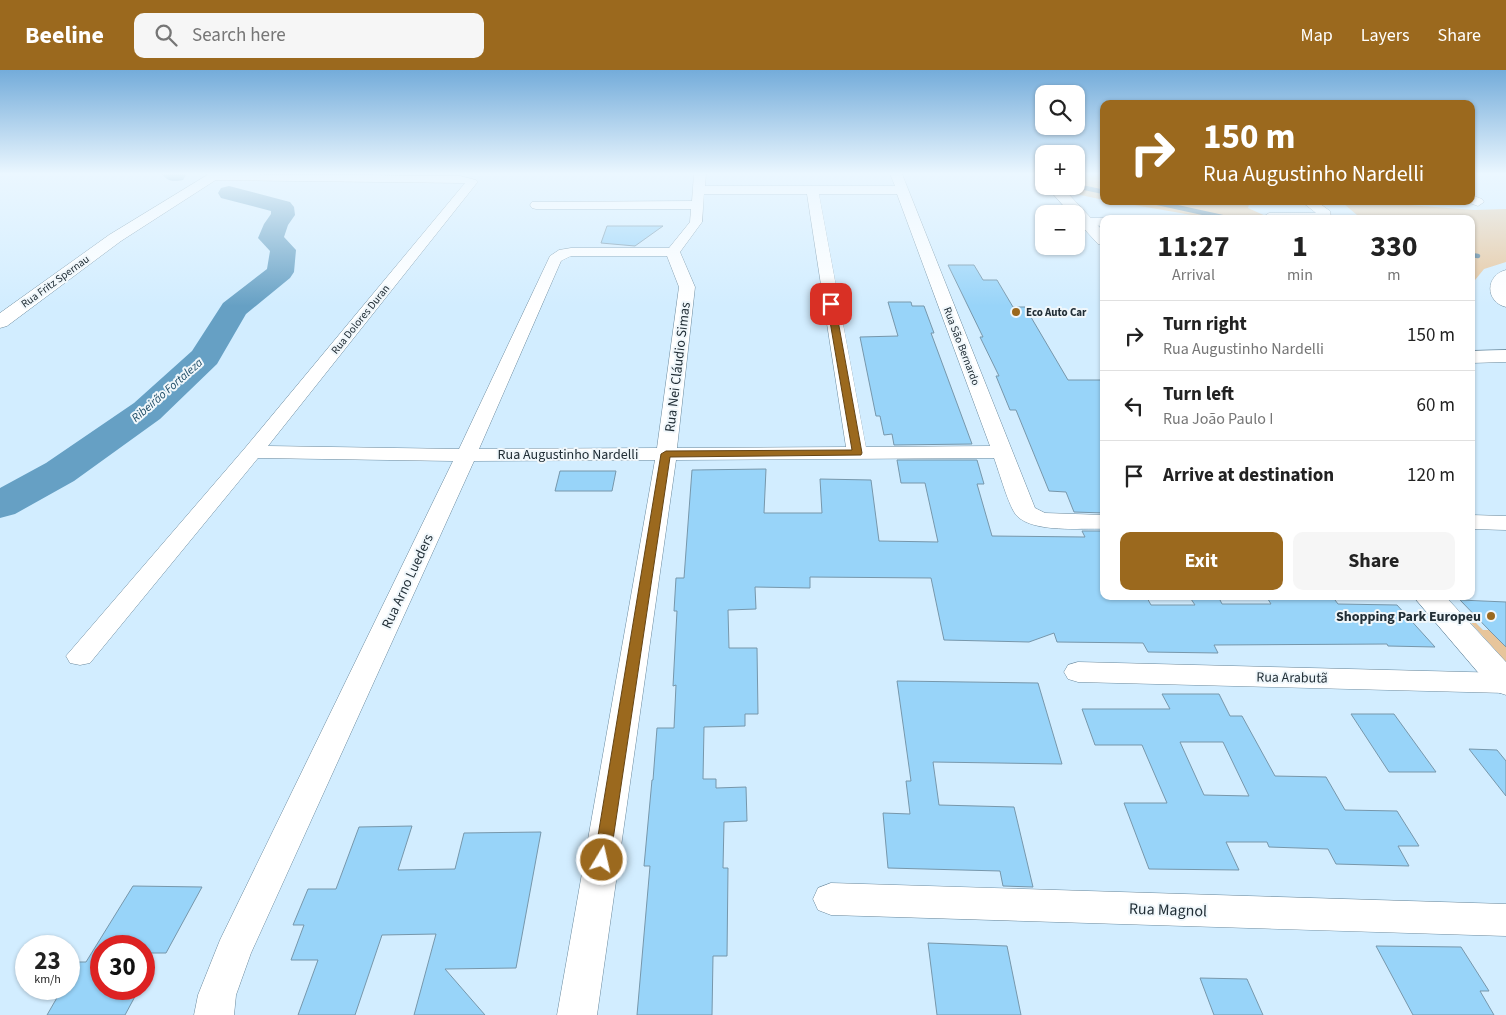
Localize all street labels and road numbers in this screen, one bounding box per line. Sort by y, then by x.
street label: Rua Fritz Spernau [18,251,93,311]
street label: Rua Dolores Duran [328,281,393,357]
street label: Rua Nei Cláudio Simas [660,301,696,433]
street label: Rua São Bernardo [940,305,983,387]
street label: Rua Augustinho Nardelli [498,445,638,465]
street label: Rua Arno Lueders [377,531,439,632]
street label: Rua Arabutã [1256,667,1328,689]
street label: Rua Magnol [1128,898,1207,922]

